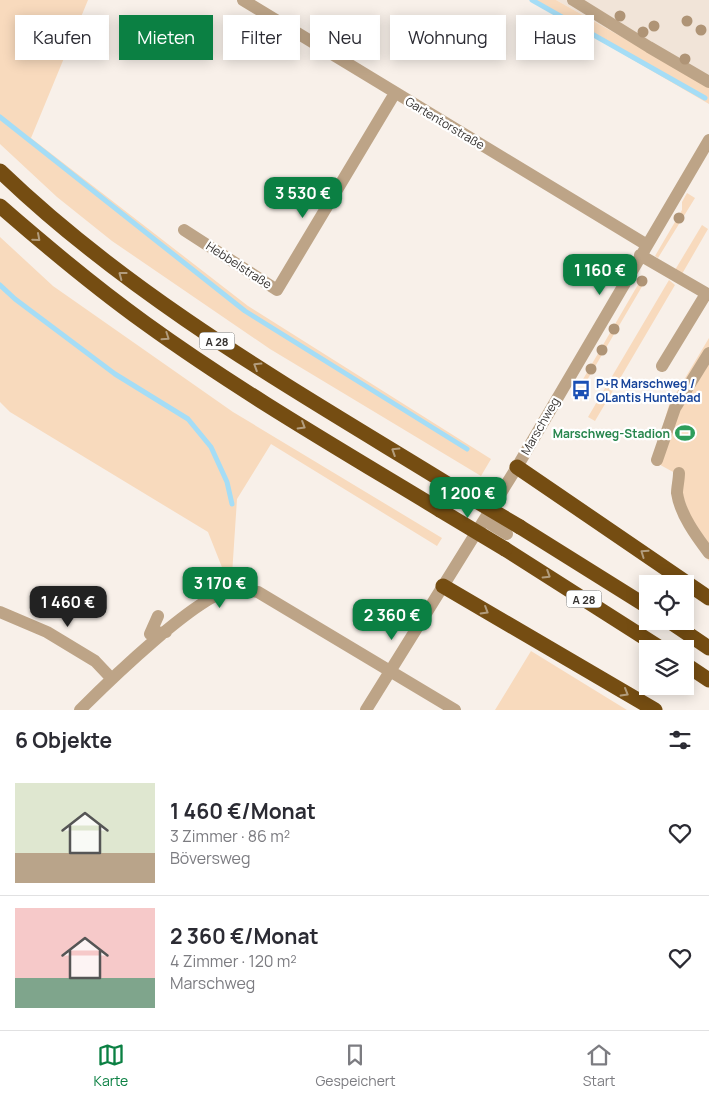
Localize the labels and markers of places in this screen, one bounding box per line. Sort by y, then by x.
pin: 3 530 € [257,176,349,219]
pin: 1 160 € [554,254,646,296]
place label: P+R Marschweg / OLantis Huntebad [596,375,701,406]
bus stop icon: P+R Marschweg / OLantis Huntebad [570,379,592,401]
sports icon: Marschweg-Stadion [674,422,696,444]
place label: Marschweg-Stadion [553,425,670,442]
pin: 1 200 € [422,476,514,519]
pin: 3 170 € [174,566,266,609]
pin: 1 460 € [22,586,114,628]
pin: 2 360 € [346,598,438,641]

